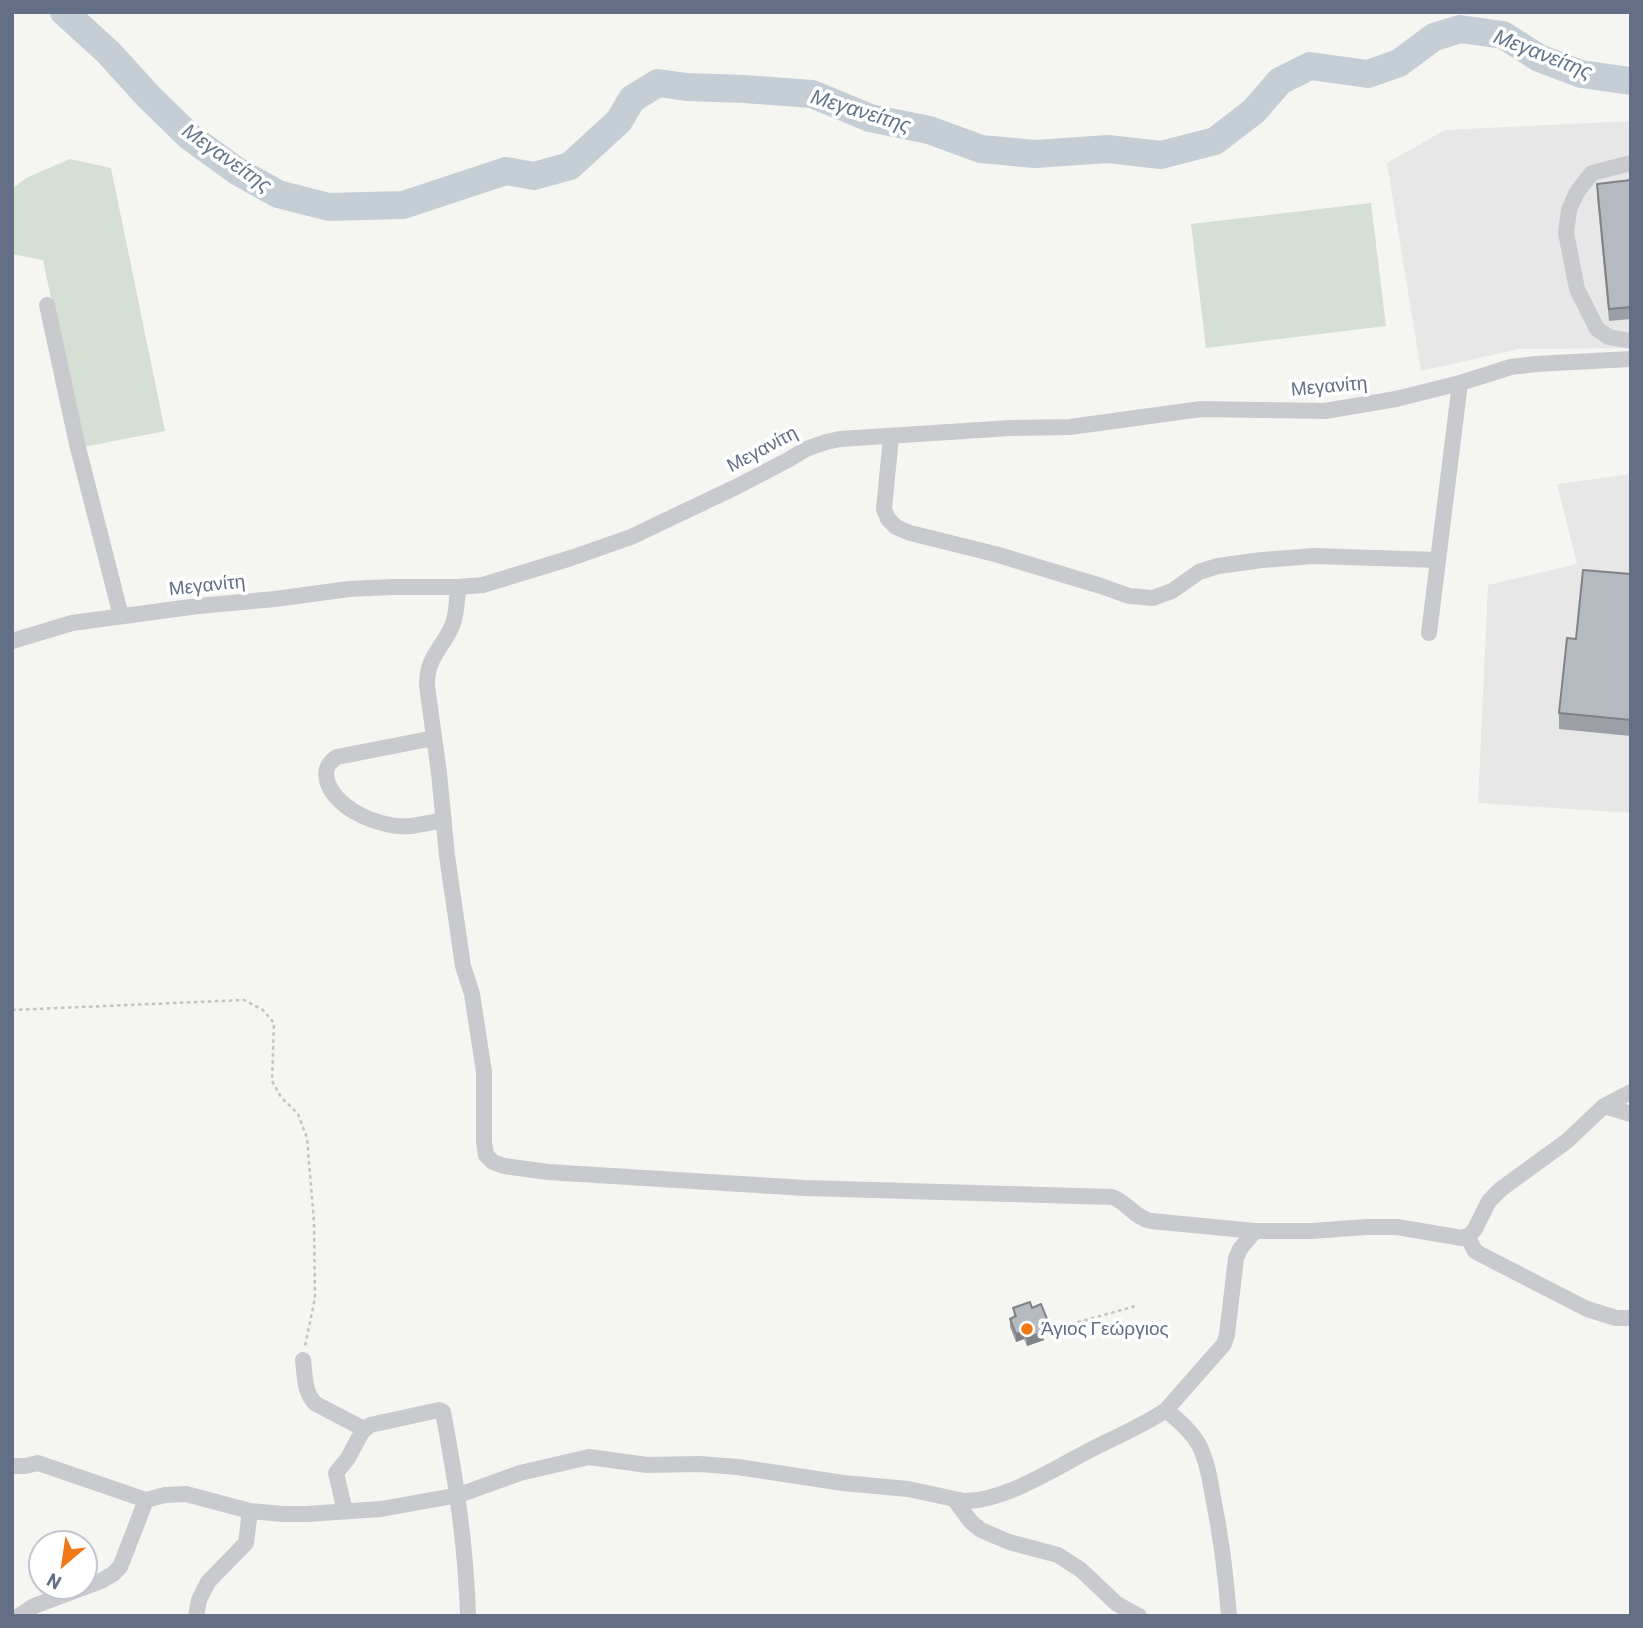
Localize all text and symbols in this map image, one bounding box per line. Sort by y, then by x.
water label: Μεγανείτης [1490,24,1596,84]
water label: Μεγανείτης [808,84,914,138]
water label: Μεγανείτης [177,118,277,198]
street label: Μεγανίτη [1290,371,1368,401]
street label: Μεγανίτη [723,421,801,477]
street label: Μεγανίτη [168,570,246,600]
place label: Άγιος Γεώργιος [1041,1318,1169,1340]
marker: Άγιος Γεώργιος [1019,1321,1035,1337]
north arrow [28,1530,98,1600]
text: N [42,1569,65,1595]

